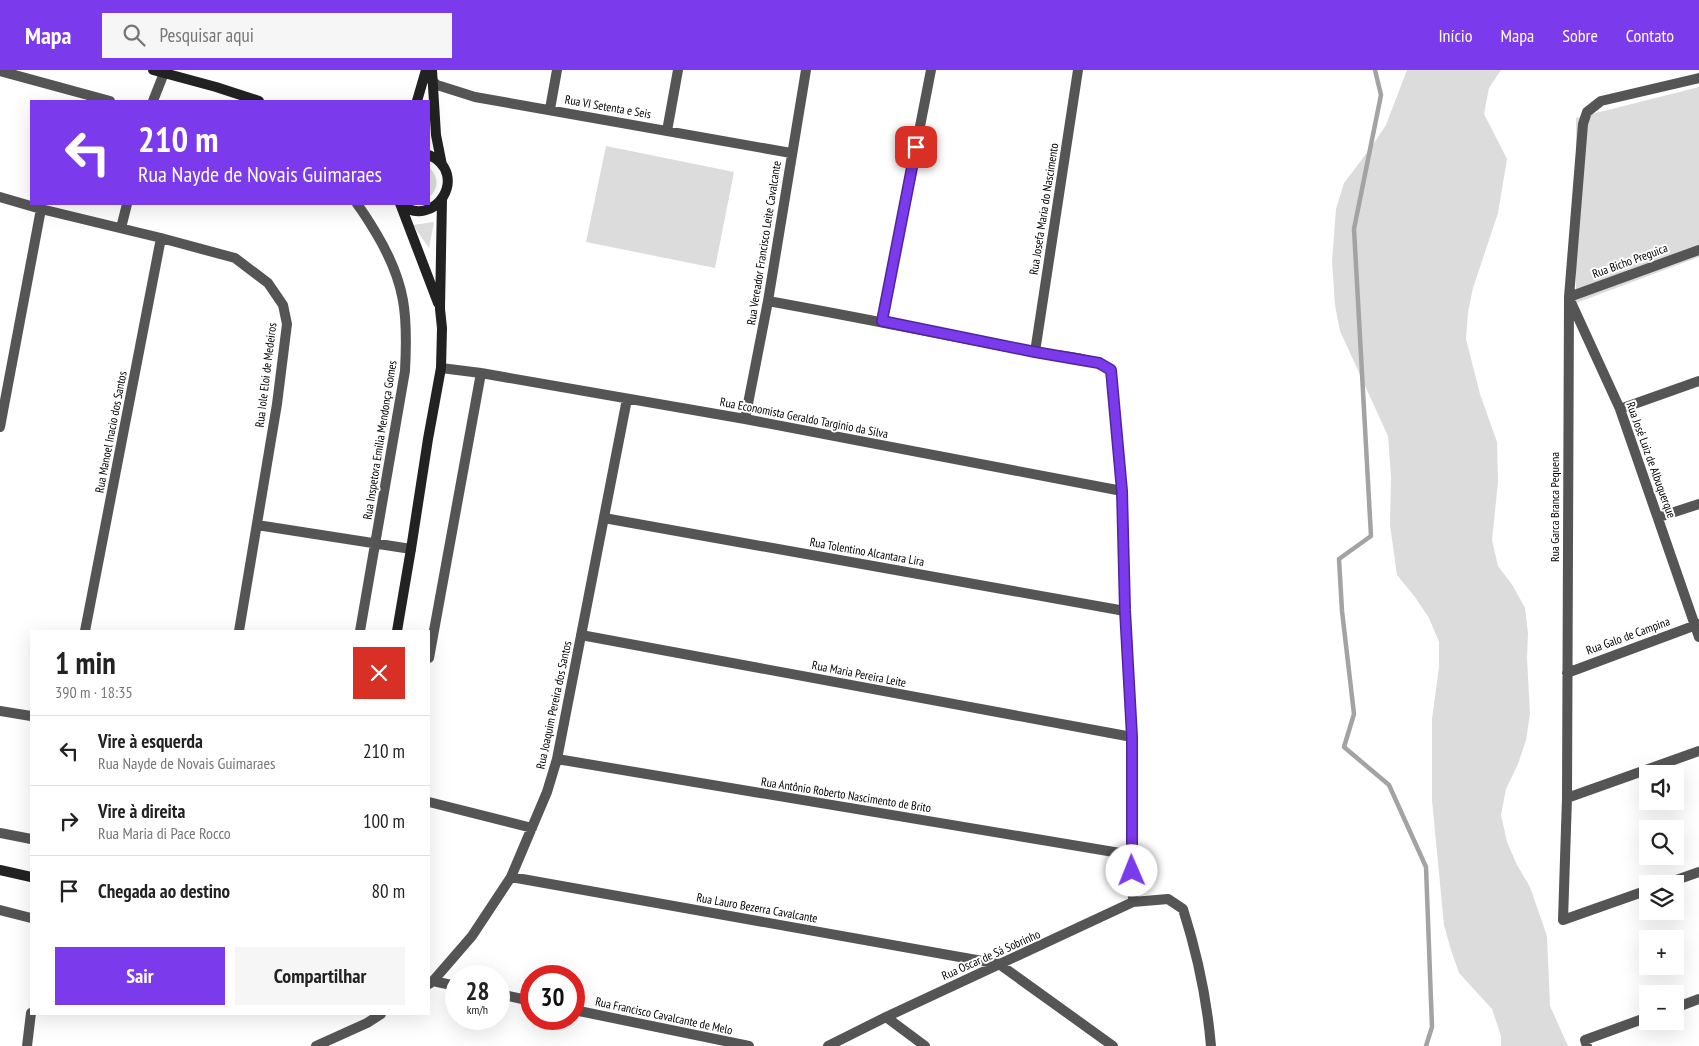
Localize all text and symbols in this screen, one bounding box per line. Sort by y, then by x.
search box [102,13,452,58]
text: Mapa [25,20,72,51]
icon: search [120,21,148,49]
text: Pesquisar aqui [160,23,254,47]
text: Início [1438,24,1472,47]
text: Mapa [1500,24,1534,47]
text: Sobre [1562,24,1598,47]
text: Contato [1626,24,1674,47]
street label: Rua VI Setenta e Seis [564,92,652,121]
text: 210 m [138,116,219,162]
icon: left [55,120,120,185]
pin [895,126,937,168]
icon: arrive [902,133,930,161]
street label: Rua Josefa Maria do Nascimento [1026,142,1061,276]
text: Rua Nayde de Novais Guimaraes [138,160,382,188]
street label: Rua Vereador Francisco Leite Cavalcante [743,160,784,326]
street label: Rua Bicho Preguica [1590,240,1670,281]
street label: Rua Iole Eloi de Medeiros [252,322,279,428]
street label: Rua Inspetora Emília Mendonça Gomes [360,359,400,521]
street label: Rua Manoel Inacio dos Santos [91,370,130,494]
street label: Rua Economista Geraldo Targinio da Silva [719,394,890,441]
street label: Rua José Luiz de Albuquerque [1623,400,1679,520]
street label: Rua Garca Branca Pequena [1547,452,1562,562]
street label: Rua Tolentino Alcantara Lira [809,534,926,569]
street label: Rua Galo de Campina [1584,613,1672,658]
street label: Rua Joaquim Pereira dos Santos [533,639,574,770]
text: 1 min [55,643,116,682]
button: close [353,647,405,699]
street label: Rua Maria Pereira Leite [811,657,908,690]
text: 390 m · 18:35 [55,682,133,702]
text: Vire à esquerda [98,729,203,753]
icon: left [55,737,83,765]
text: 210 m [363,739,405,763]
text: Rua Nayde de Novais Guimaraes [98,753,275,773]
map controls [1639,765,1684,1030]
button: sound [1639,765,1684,810]
street label: Rua Antônio Roberto Nascimento de Brito [760,774,932,815]
text: Vire à direita [98,799,185,823]
icon: right [55,807,83,835]
text: 100 m [363,809,405,833]
button: search [1639,820,1684,865]
text: Rua Maria di Pace Rocco [98,823,231,843]
position arrow [1105,844,1157,896]
button: layers [1639,875,1684,920]
icon: arrive [55,877,83,905]
text: Chegada ao destino [98,879,230,903]
text: 80 m [372,879,405,903]
street label: Rua Lauro Bezerra Cavalcante [695,889,819,926]
street label: Rua Oscar de Sá Sobrinho [939,926,1042,983]
button: + [1639,930,1684,975]
button: Sair [55,947,225,1005]
button: Compartilhar [235,947,405,1005]
speed limit sign: 30 [520,965,585,1030]
text: 28 [466,975,489,1007]
button: − [1639,985,1684,1030]
street label: Rua Francisco Cavalcante de Melo [594,994,734,1037]
text: km/h [467,1002,488,1017]

